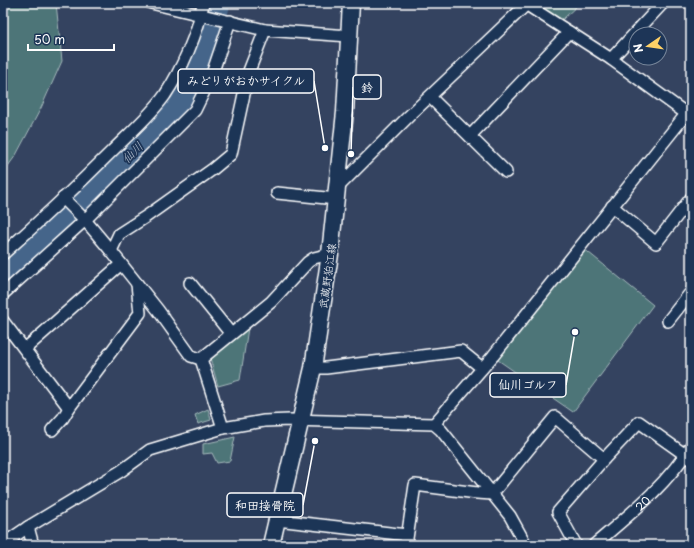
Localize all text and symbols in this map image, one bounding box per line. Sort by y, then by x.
scale bar [28,26,114,52]
north arrow [628,26,668,66]
text: 50 m [34,30,65,48]
text: N [628,42,647,55]
callout: みどりがおかサイクル [178,69,314,93]
text: みどりがおかサイクル [187,71,305,89]
callout: 鈴 [353,75,381,99]
text: 鈴 [361,78,373,96]
water label: 仙川 [117,137,147,167]
street label: 武蔵野狛江線 [314,242,340,310]
callout: 仙川ゴルフ [490,373,566,397]
text: 仙川ゴルフ [498,375,558,393]
street label: 20 [631,491,654,515]
callout: 和田接骨院 [227,493,303,517]
text: 和田接骨院 [235,496,295,514]

